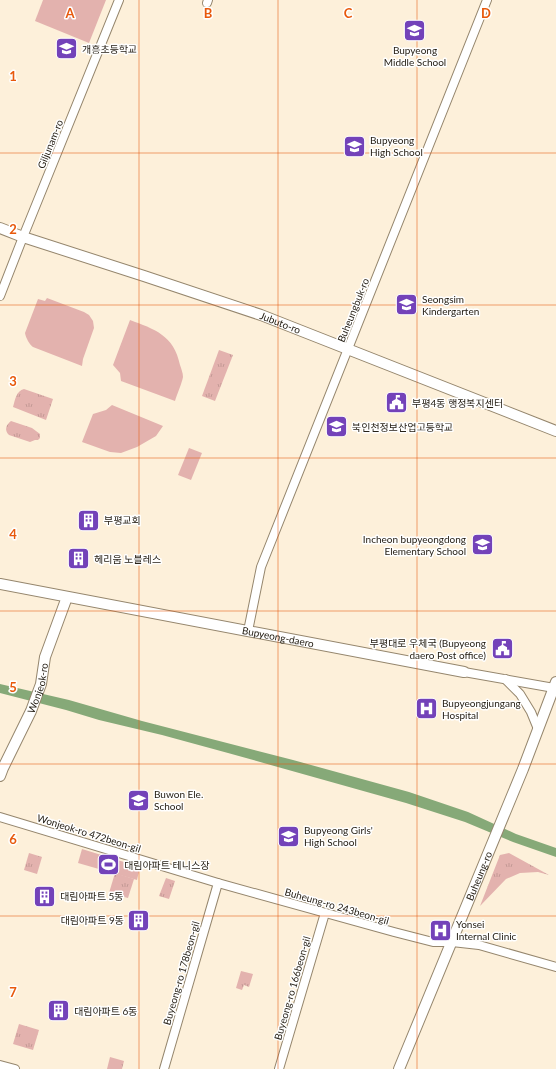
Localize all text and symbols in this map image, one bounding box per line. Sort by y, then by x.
text: A [64,5,75,21]
text: B [204,5,213,21]
text: C [344,5,353,21]
text: D [481,5,491,21]
school or university icon: Bupyeong Middle School [402,17,428,43]
school or university icon: 개흥초등학교 [53,36,79,62]
place label: 개흥초등학교 [82,43,137,55]
place label: Bupyeong Middle School [384,44,446,68]
text: 1 [9,68,17,84]
street label: Giljunam-ro [35,118,65,170]
school or university icon: Bupyeong High School [342,133,368,159]
place label: Bupyeong High School [370,134,423,158]
text: 2 [9,221,17,237]
street label: Buheungbuk-ro [335,276,371,344]
school or university icon: Seongsim Kindergarten [393,292,419,318]
place label: Seongsim Kindergarten [422,293,479,317]
street label: Jubuto-ro [258,309,303,336]
text: 3 [9,373,17,389]
public building icon: 부평4동 행정복지센터 [383,390,409,416]
place label: 부평4동 행정복지센터 [412,397,503,409]
school or university icon: 북인천정보산업고등학교 [323,414,349,440]
place label: 북인천정보산업고등학교 [352,421,453,433]
building icon: 부평교회 [75,507,101,533]
place label: 부평교회 [104,514,141,526]
text: 4 [9,526,17,542]
school or university icon: Incheon bupyeongdong Elementary School [469,532,495,558]
place label: Incheon bupyeongdong Elementary School [363,533,466,557]
building icon: 헤리움 노블레스 [66,546,92,572]
place label: 헤리움 노블레스 [94,553,161,565]
street label: Bupyeong-daero [241,624,315,649]
public building icon: 부평대로 우체국 (Bupyeong daero Post office) [489,636,515,662]
place label: 부평대로 우체국 (Bupyeong daero Post office) [370,637,486,661]
street label: Wonjeok-ro [25,662,50,715]
text: 5 [9,679,17,695]
hospital icon: Bupyeongjungang Hospital [414,696,440,722]
place label: Bupyeongjungang Hospital [442,697,521,721]
school or university icon: Buwon Ele. School [125,787,151,813]
place label: Buwon Ele. School [154,788,203,812]
street label: Wonjeok-ro 472beon-gil [36,811,142,855]
school or university icon: Bupyeong Girls' High School [276,823,302,849]
place label: Bupyeong Girls' High School [304,824,373,848]
text: 6 [9,831,17,847]
street label: Buheung-ro [463,849,494,902]
sports icon: 대림아파트 테니스장 [96,852,122,878]
place label: 대림아파트 테니스장 [124,859,209,871]
building icon: 대림아파트 5동 [32,883,58,909]
street label: Buheung-ro 243beon-gil [284,885,390,927]
place label: 대림아파트 5동 [60,890,124,902]
building icon: 대림아파트 9동 [126,907,152,933]
place label: 대림아파트 9동 [60,914,124,926]
hospital icon: Yonsei Internal Clinic [427,917,453,943]
place label: Yonsei Internal Clinic [456,918,517,942]
street label: Buyeong-ro 178beon-gil [160,920,202,1026]
street label: Buyeong-ro 166beon-gil [271,935,313,1041]
text: 7 [9,984,17,1000]
building icon: 대림아파트 6동 [46,998,72,1024]
place label: 대림아파트 6동 [74,1005,138,1017]

